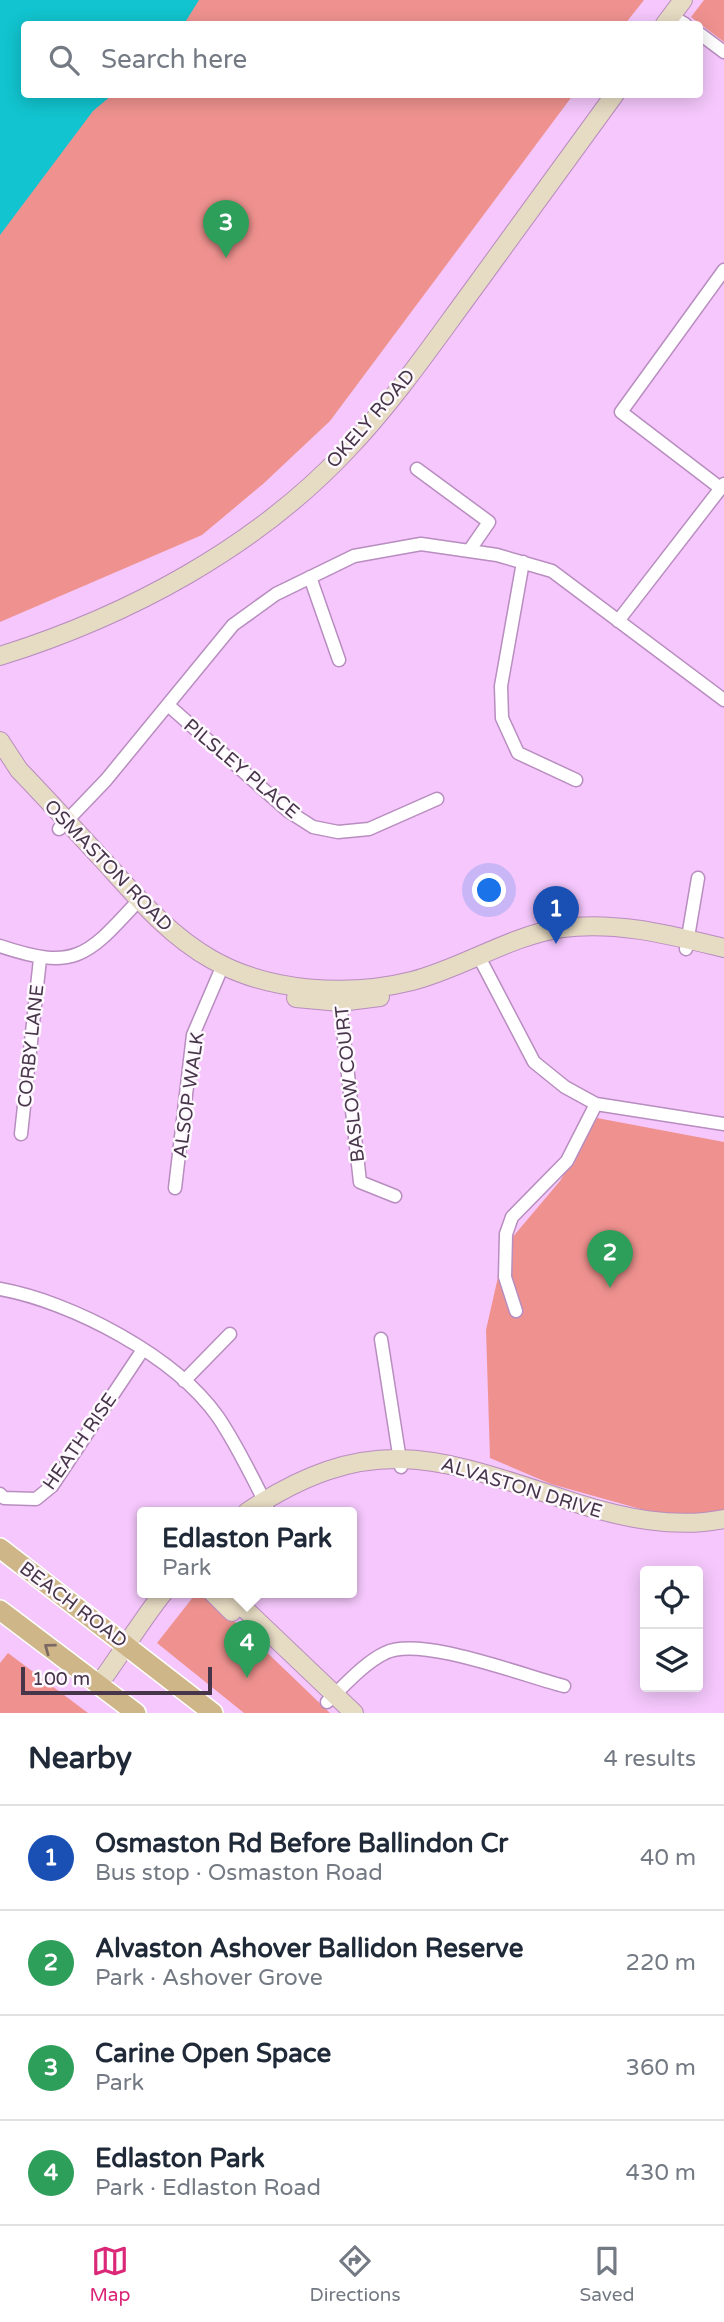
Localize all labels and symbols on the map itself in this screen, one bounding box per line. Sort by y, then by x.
pin: 3 [203,200,249,258]
street label: OKELY ROAD [322,365,420,473]
street label: PILSLEY PLACE [179,714,303,823]
street label: OSMASTON ROAD [40,795,177,936]
your location [472,873,506,907]
pin: 1 [533,886,579,944]
street label: CORBY LANE [14,983,48,1109]
street label: BASLOW COURT [331,1004,369,1163]
street label: ALSOP WALK [169,1030,209,1160]
pin: 2 [587,1230,633,1288]
street label: HEATH RISE [38,1389,121,1494]
street label: ALVASTON DRIVE [439,1453,605,1523]
street label: BEACH ROAD [15,1557,131,1652]
pin: 4 [224,1620,270,1678]
one-way arrow [45,1643,57,1656]
scale bar [21,1664,212,1696]

